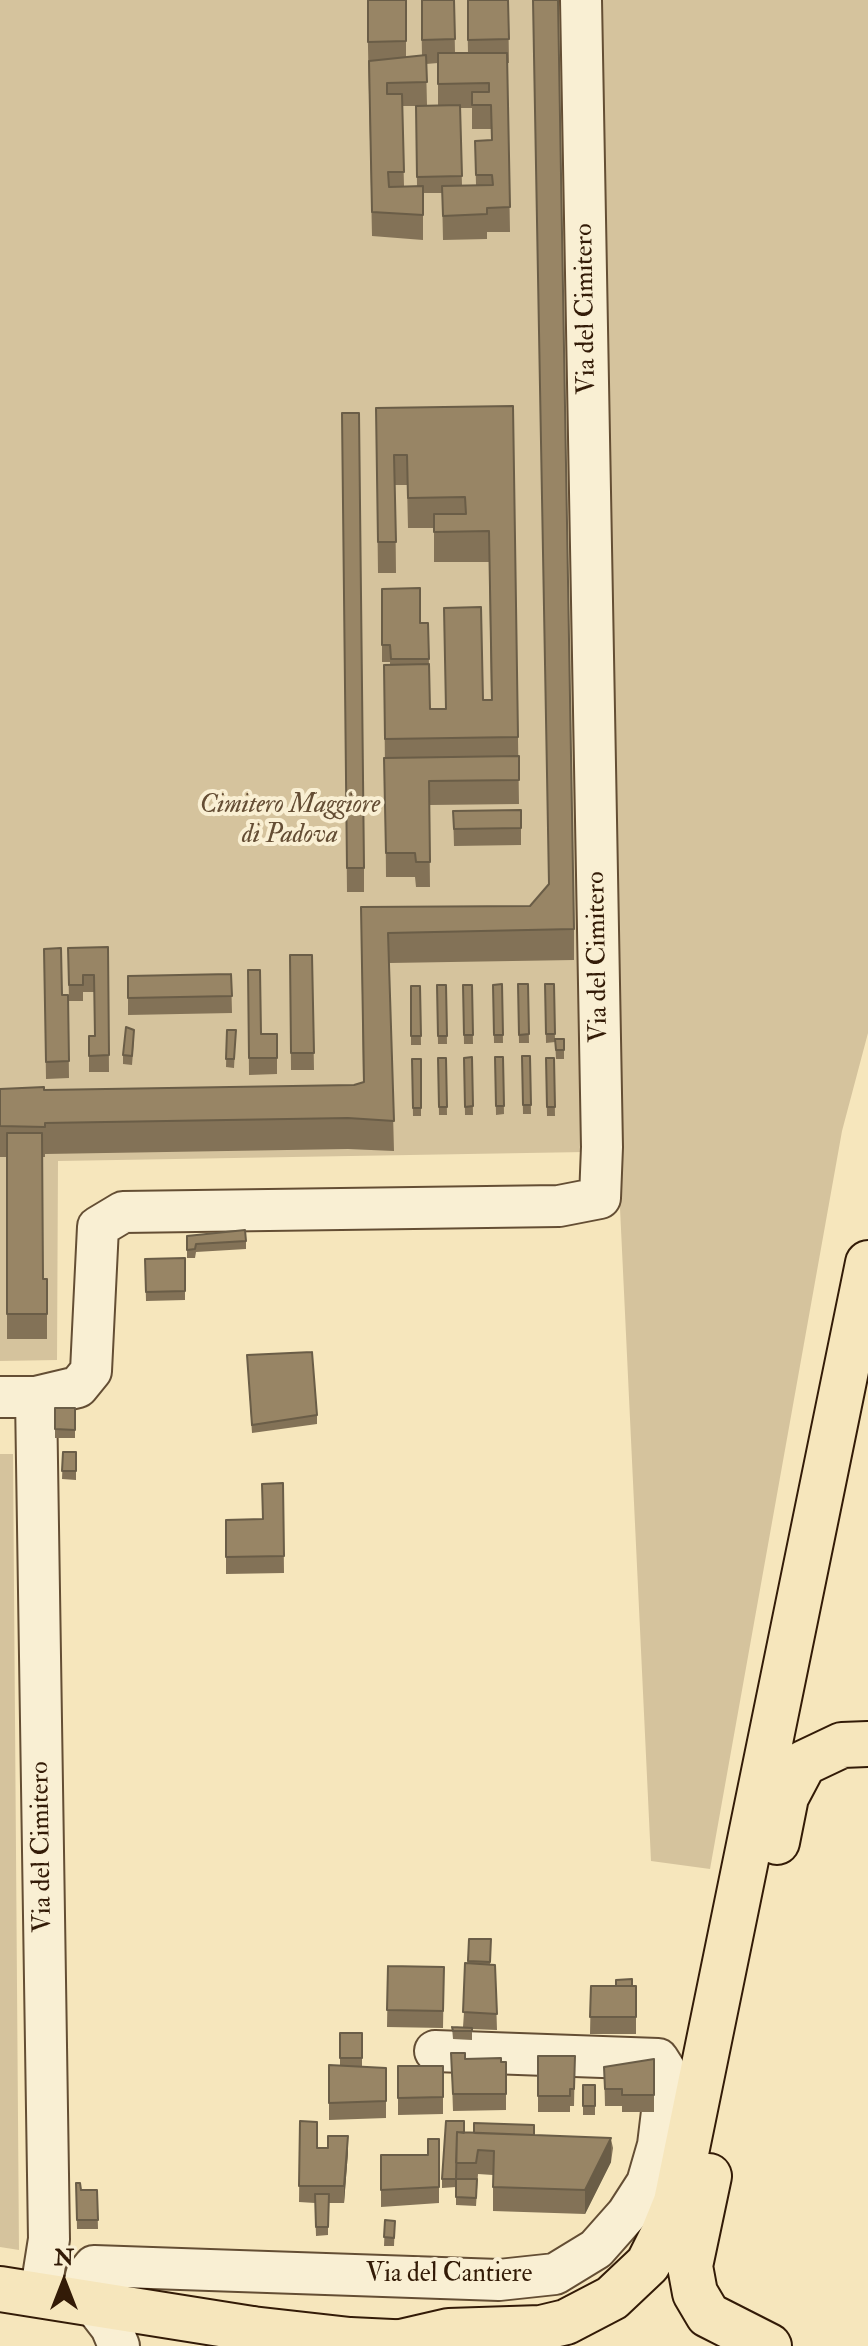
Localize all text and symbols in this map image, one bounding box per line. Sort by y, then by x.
street label: Via del Cimitero [570,223,604,395]
park label: Cimitero Maggiore di Padova [200,790,380,852]
street label: Via del Cimitero [582,871,616,1043]
street label: Via del Cimitero [26,1761,60,1933]
north arrow [24,2242,104,2322]
text: N [54,2244,74,2272]
street label: Via del Cantiere [366,2259,532,2291]

